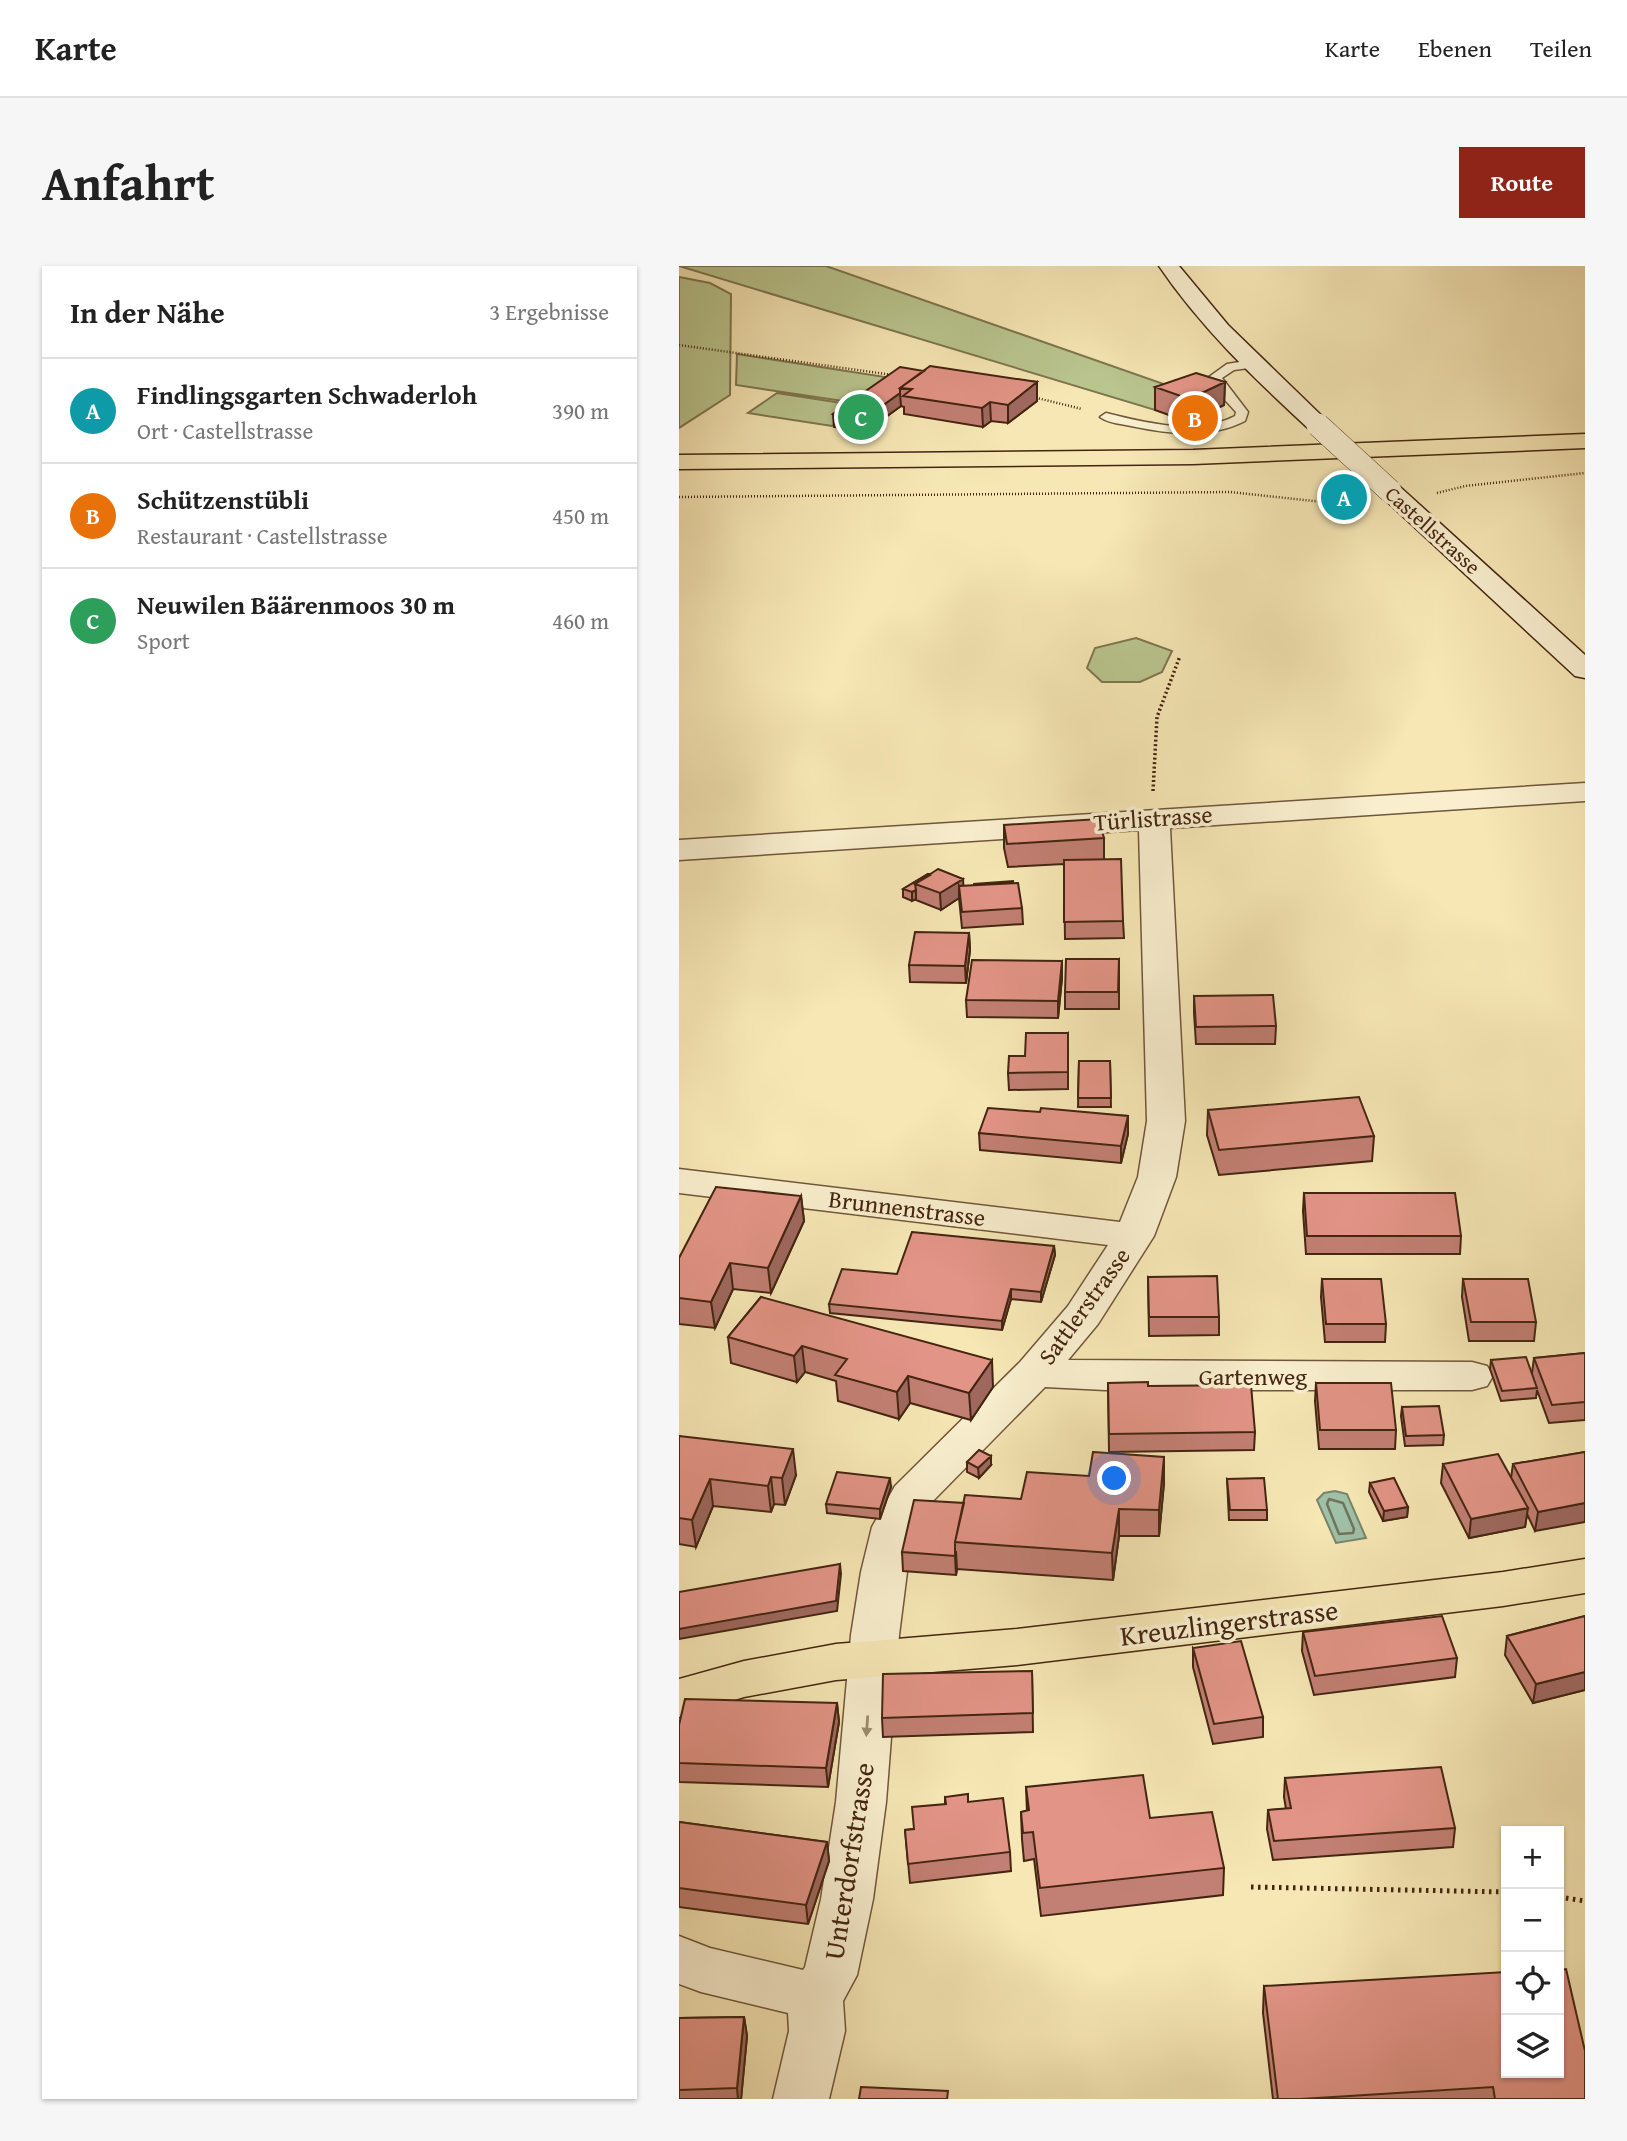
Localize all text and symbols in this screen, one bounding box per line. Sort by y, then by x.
text: Karte [35,24,117,72]
text: Karte [1325,31,1380,66]
text: Ebenen [1418,31,1492,66]
text: Teilen [1530,31,1592,66]
text: Anfahrt [42,146,215,218]
button: Route [1459,147,1585,218]
text: In der Nähe [70,290,225,334]
text: 3 Ergebnisse [489,295,609,328]
text: Findlingsgarten Schwaderloh [137,375,477,414]
pin: C [838,391,884,443]
pin: B [1172,392,1218,444]
text: A [86,394,100,427]
text: 390 m [552,394,609,427]
text: Ort · Castellstrasse [137,414,313,447]
pin: A [1321,471,1367,523]
street label: Castellstrasse [1378,479,1488,582]
text: Schützenstübli [137,480,309,519]
text: B [86,499,100,532]
text: 450 m [552,499,609,532]
text: Restaurant · Castellstrasse [137,519,387,552]
text: Neuwilen Bäärenmoos 30 m [137,585,455,624]
text: C [86,604,100,637]
text: 460 m [552,604,609,637]
text: Sport [137,624,190,657]
street label: Türlistrasse [1092,796,1214,840]
street label: Brunnenstrasse [827,1181,987,1235]
street label: Sattlerstrasse [1030,1240,1138,1372]
street label: Gartenweg [1199,1359,1307,1394]
your location [1097,1461,1131,1495]
street label: Kreuzlingerstrasse [1118,1588,1340,1656]
one-way arrow [861,1715,872,1737]
street label: Unterdorfstrasse [812,1759,884,1963]
map controls [1501,1826,1564,2078]
button: + [1501,1826,1564,1889]
button: − [1501,1889,1564,1952]
button: locate [1501,1952,1564,2015]
button: layers [1501,2015,1564,2078]

